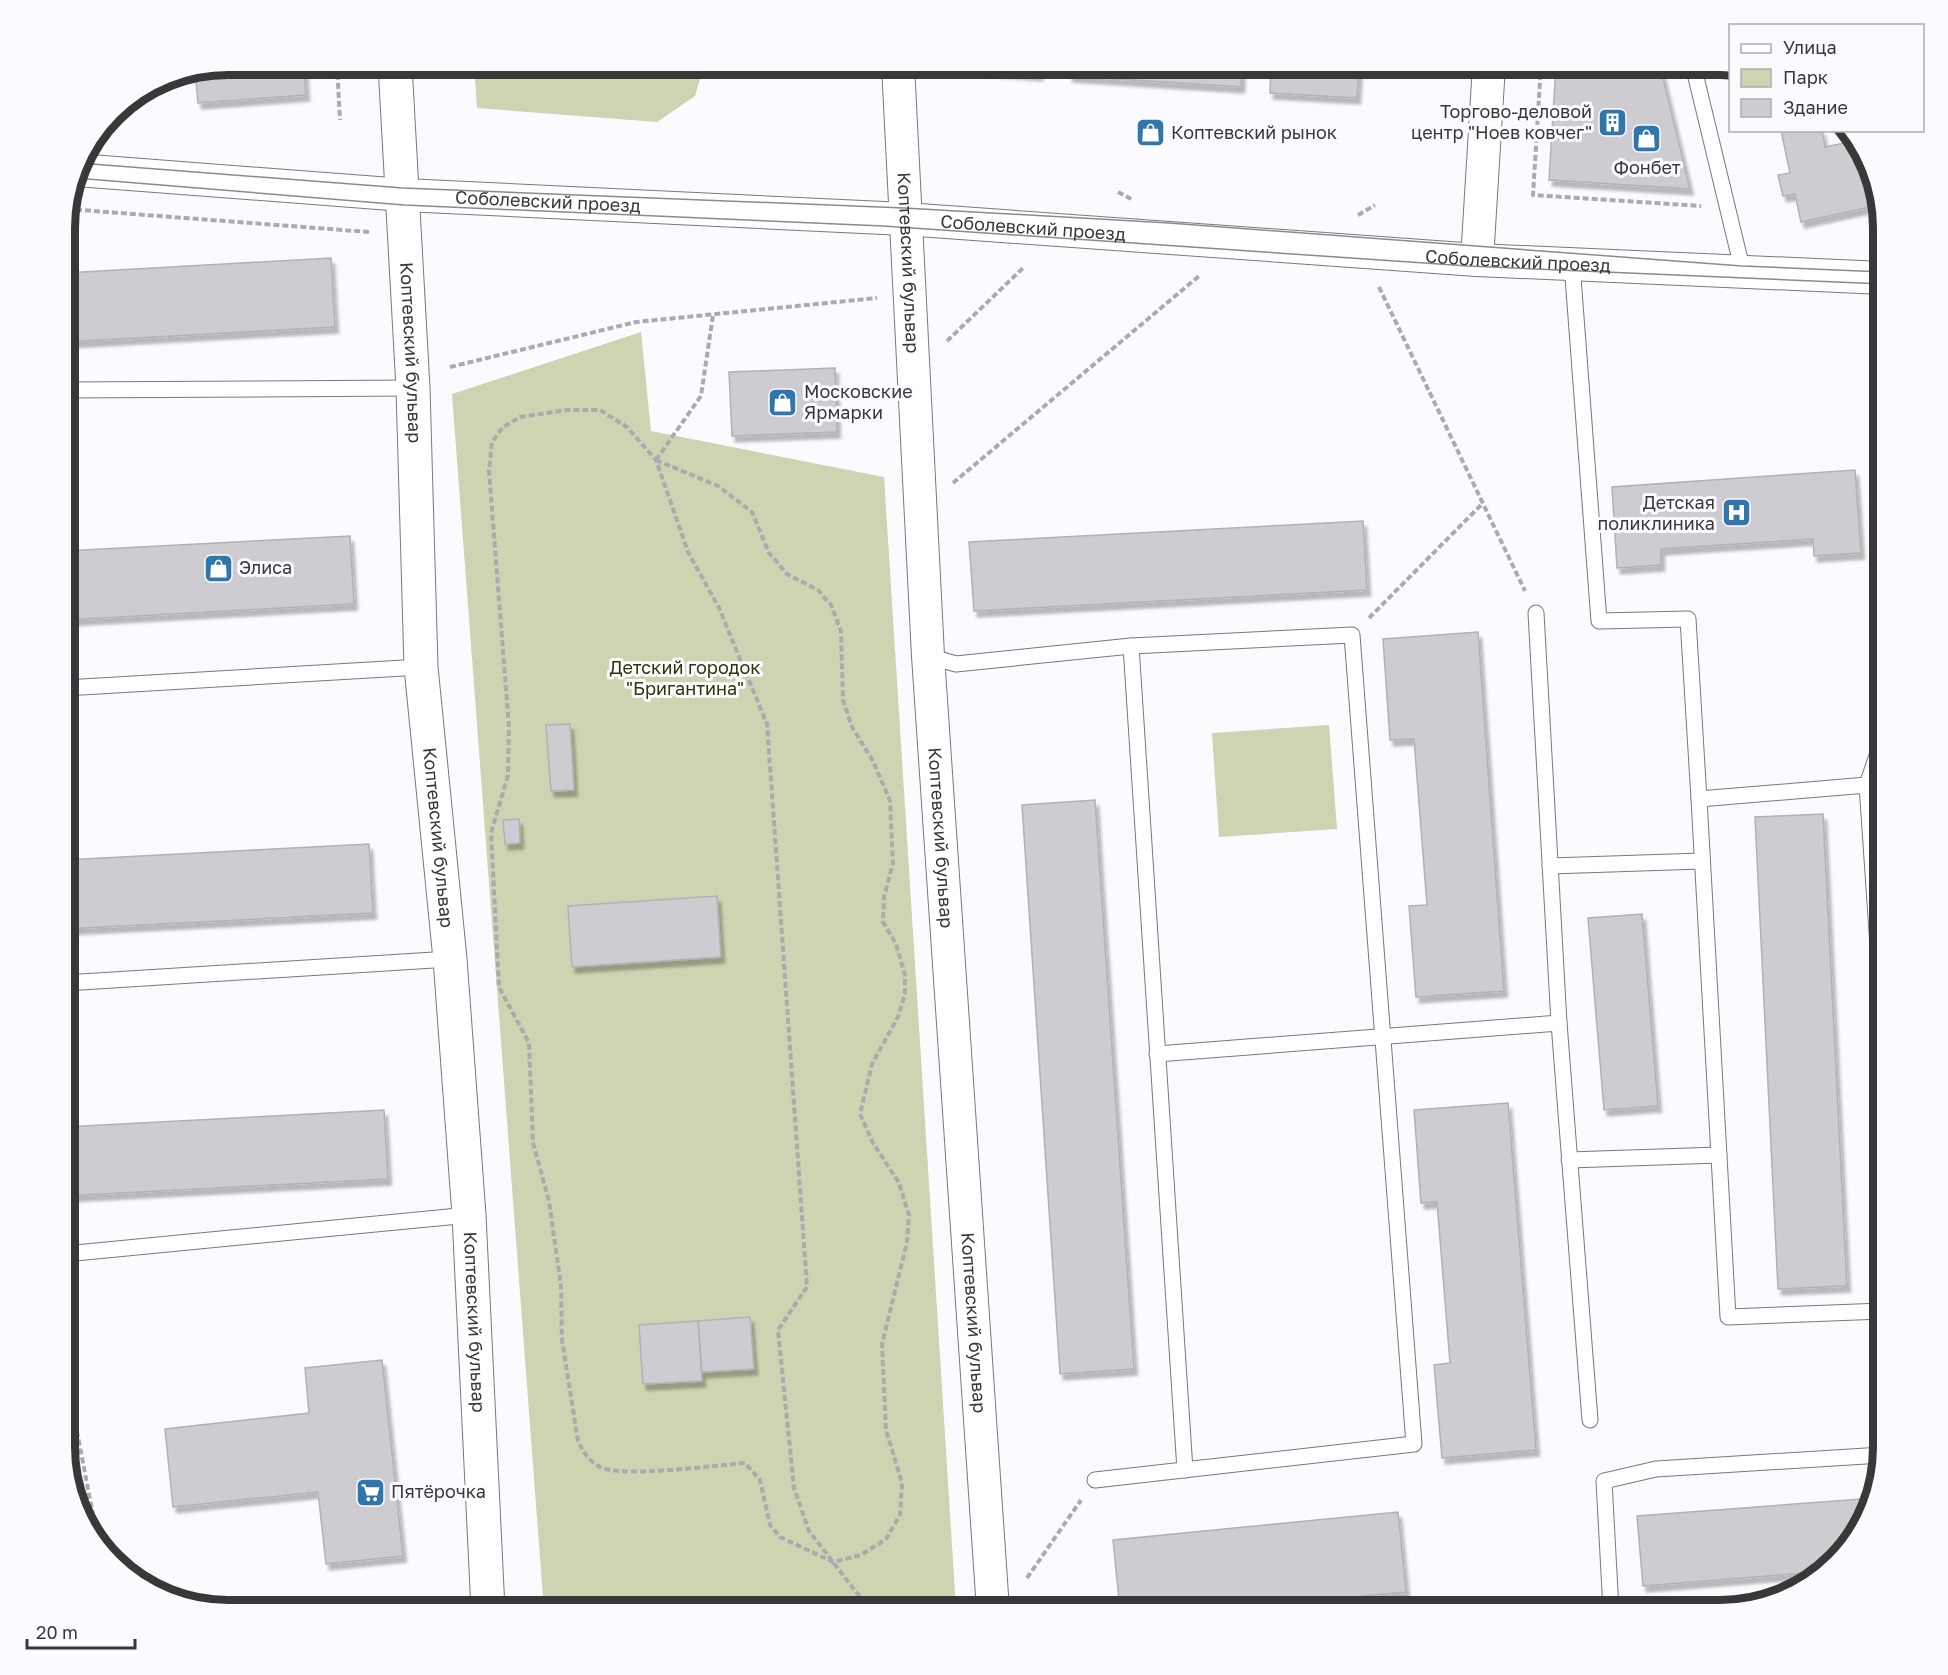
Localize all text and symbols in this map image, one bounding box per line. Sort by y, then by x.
legend [1729,24,1924,132]
text: Улица [1783,36,1837,58]
text: Парк [1783,66,1828,88]
text: Здание [1783,96,1848,118]
place label: Торгово-деловой центр "Ноев ковчег" [1411,100,1592,143]
building icon: Торгово-деловой центр "Ноев ковчег" [1597,106,1629,138]
shop icon: Коптевский рынок [1134,117,1166,149]
place label: Коптевский рынок [1171,121,1337,143]
shop icon: Фонбет [1631,123,1663,155]
place label: Фонбет [1613,156,1681,178]
street label: Коптевский бульвар [893,172,925,354]
street label: Соболевский проезд [455,185,641,216]
street label: Соболевский проезд [940,210,1127,245]
street label: Соболевский проезд [1425,244,1611,276]
street label: Коптевский бульвар [396,261,427,443]
place label: Московские Ярмарки [804,380,913,423]
shop icon: Московские Ярмарки [767,386,799,418]
place label: Детская поликлиника [1598,491,1715,534]
hospital icon: Детская поликлиника [1720,497,1752,529]
shop icon: Элиса [202,552,234,584]
place label: Элиса [239,556,292,578]
park label: Детский городок "Бригантина" [609,656,761,699]
street label: Коптевский бульвар [419,746,459,929]
street label: Коптевский бульвар [924,747,959,929]
street label: Коптевский бульвар [460,1231,490,1413]
street label: Коптевский бульвар [957,1231,992,1414]
supermarket icon: Пятёрочка [354,1476,386,1508]
place label: Пятёрочка [391,1480,486,1502]
scale bar [27,1612,135,1650]
text: 20 m [36,1621,78,1643]

